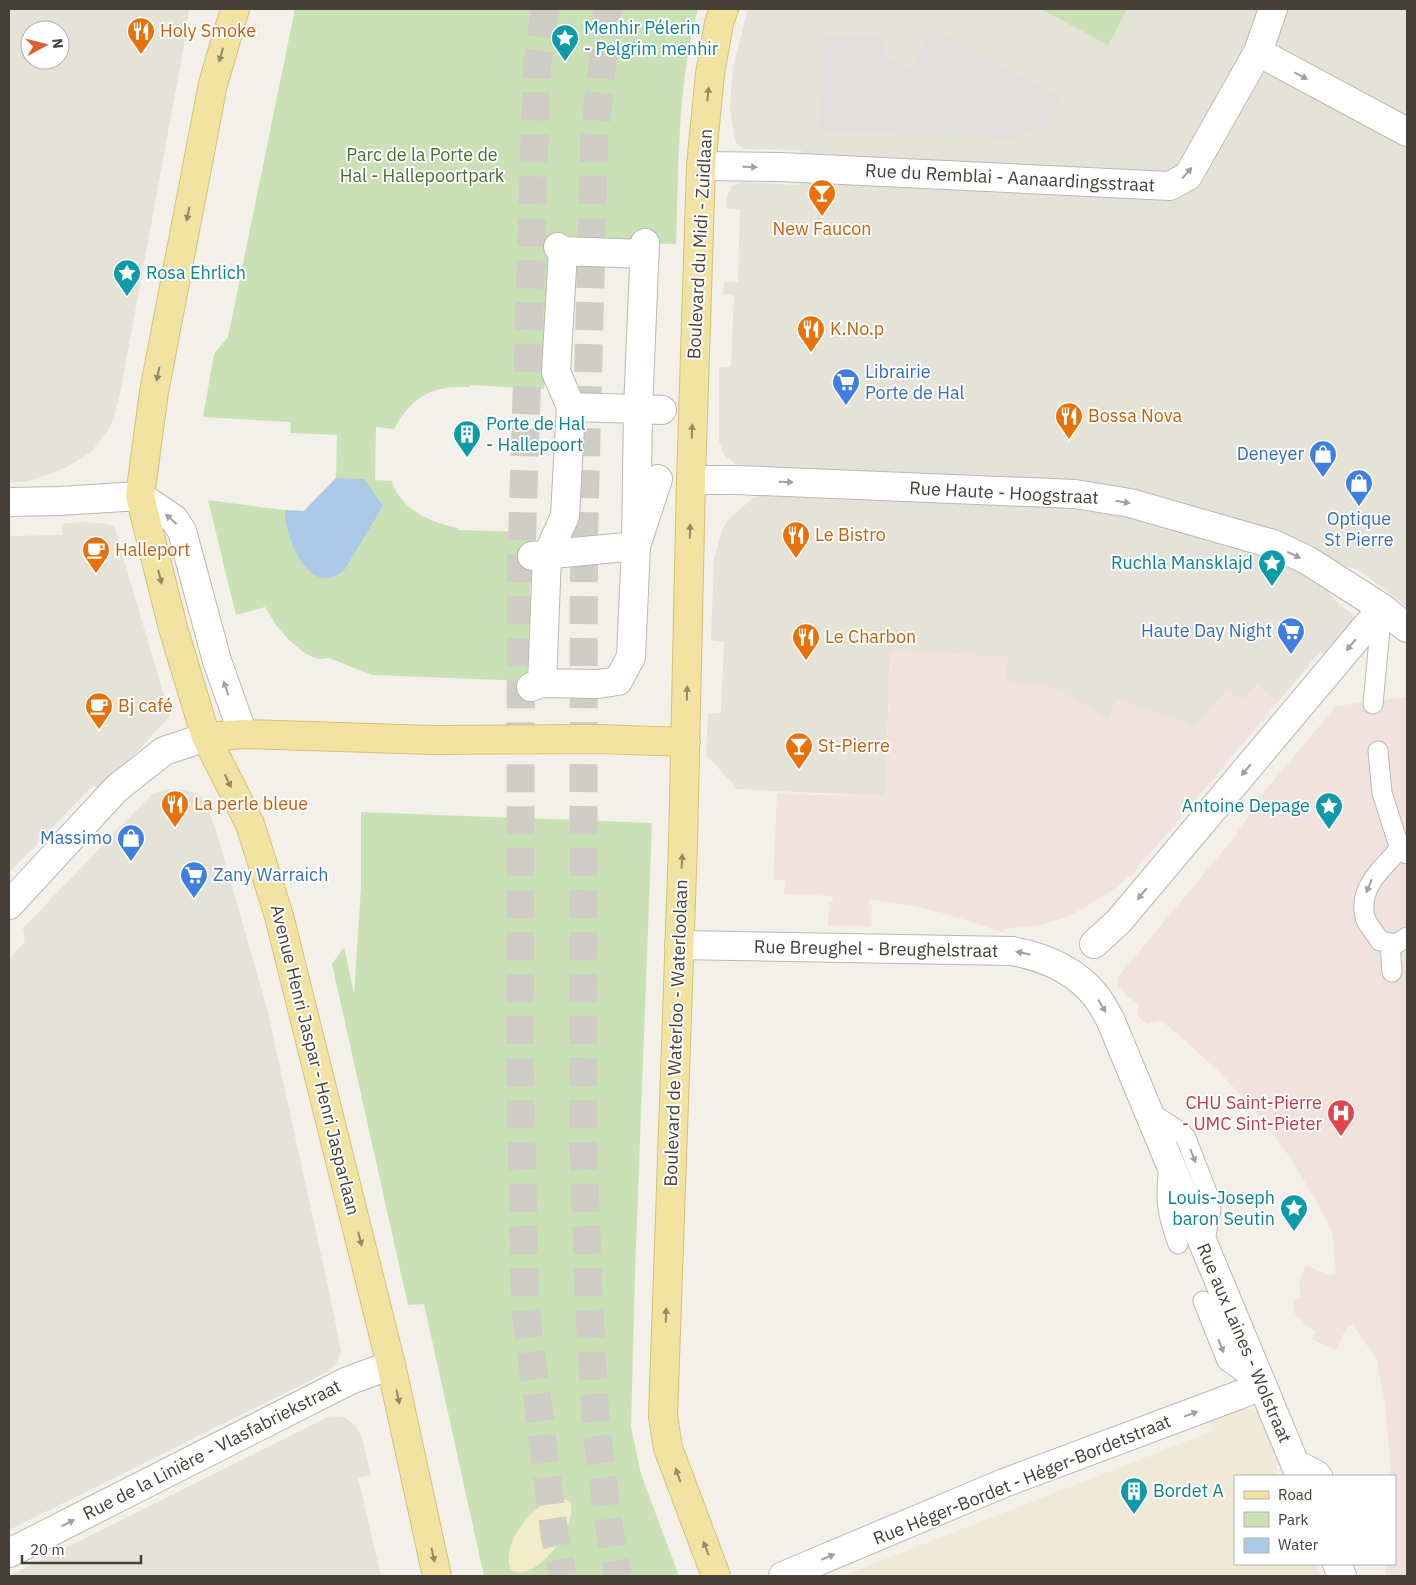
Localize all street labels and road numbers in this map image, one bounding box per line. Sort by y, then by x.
street label: Boulevard du Midi - Zuidlaan [682,128,717,360]
street label: Rue du Remblai - Aanaardingsstraat [864,158,1156,197]
street label: Rue Haute - Hoogstraat [909,476,1099,509]
street label: Boulevard de Waterloo - Waterloolaan [659,879,692,1187]
street label: Avenue Henri Jaspar - Henri Jasparlaan [266,902,365,1218]
street label: Rue Breughel - Breughelstraat [754,935,998,962]
street label: Rue aux Laines - Wolstraat [1192,1240,1297,1446]
street label: Rue de la Linière - Vlasfabriekstraat [79,1374,345,1525]
street label: Rue Héger-Bordet - Héger-Bordetstraat [870,1409,1174,1550]

